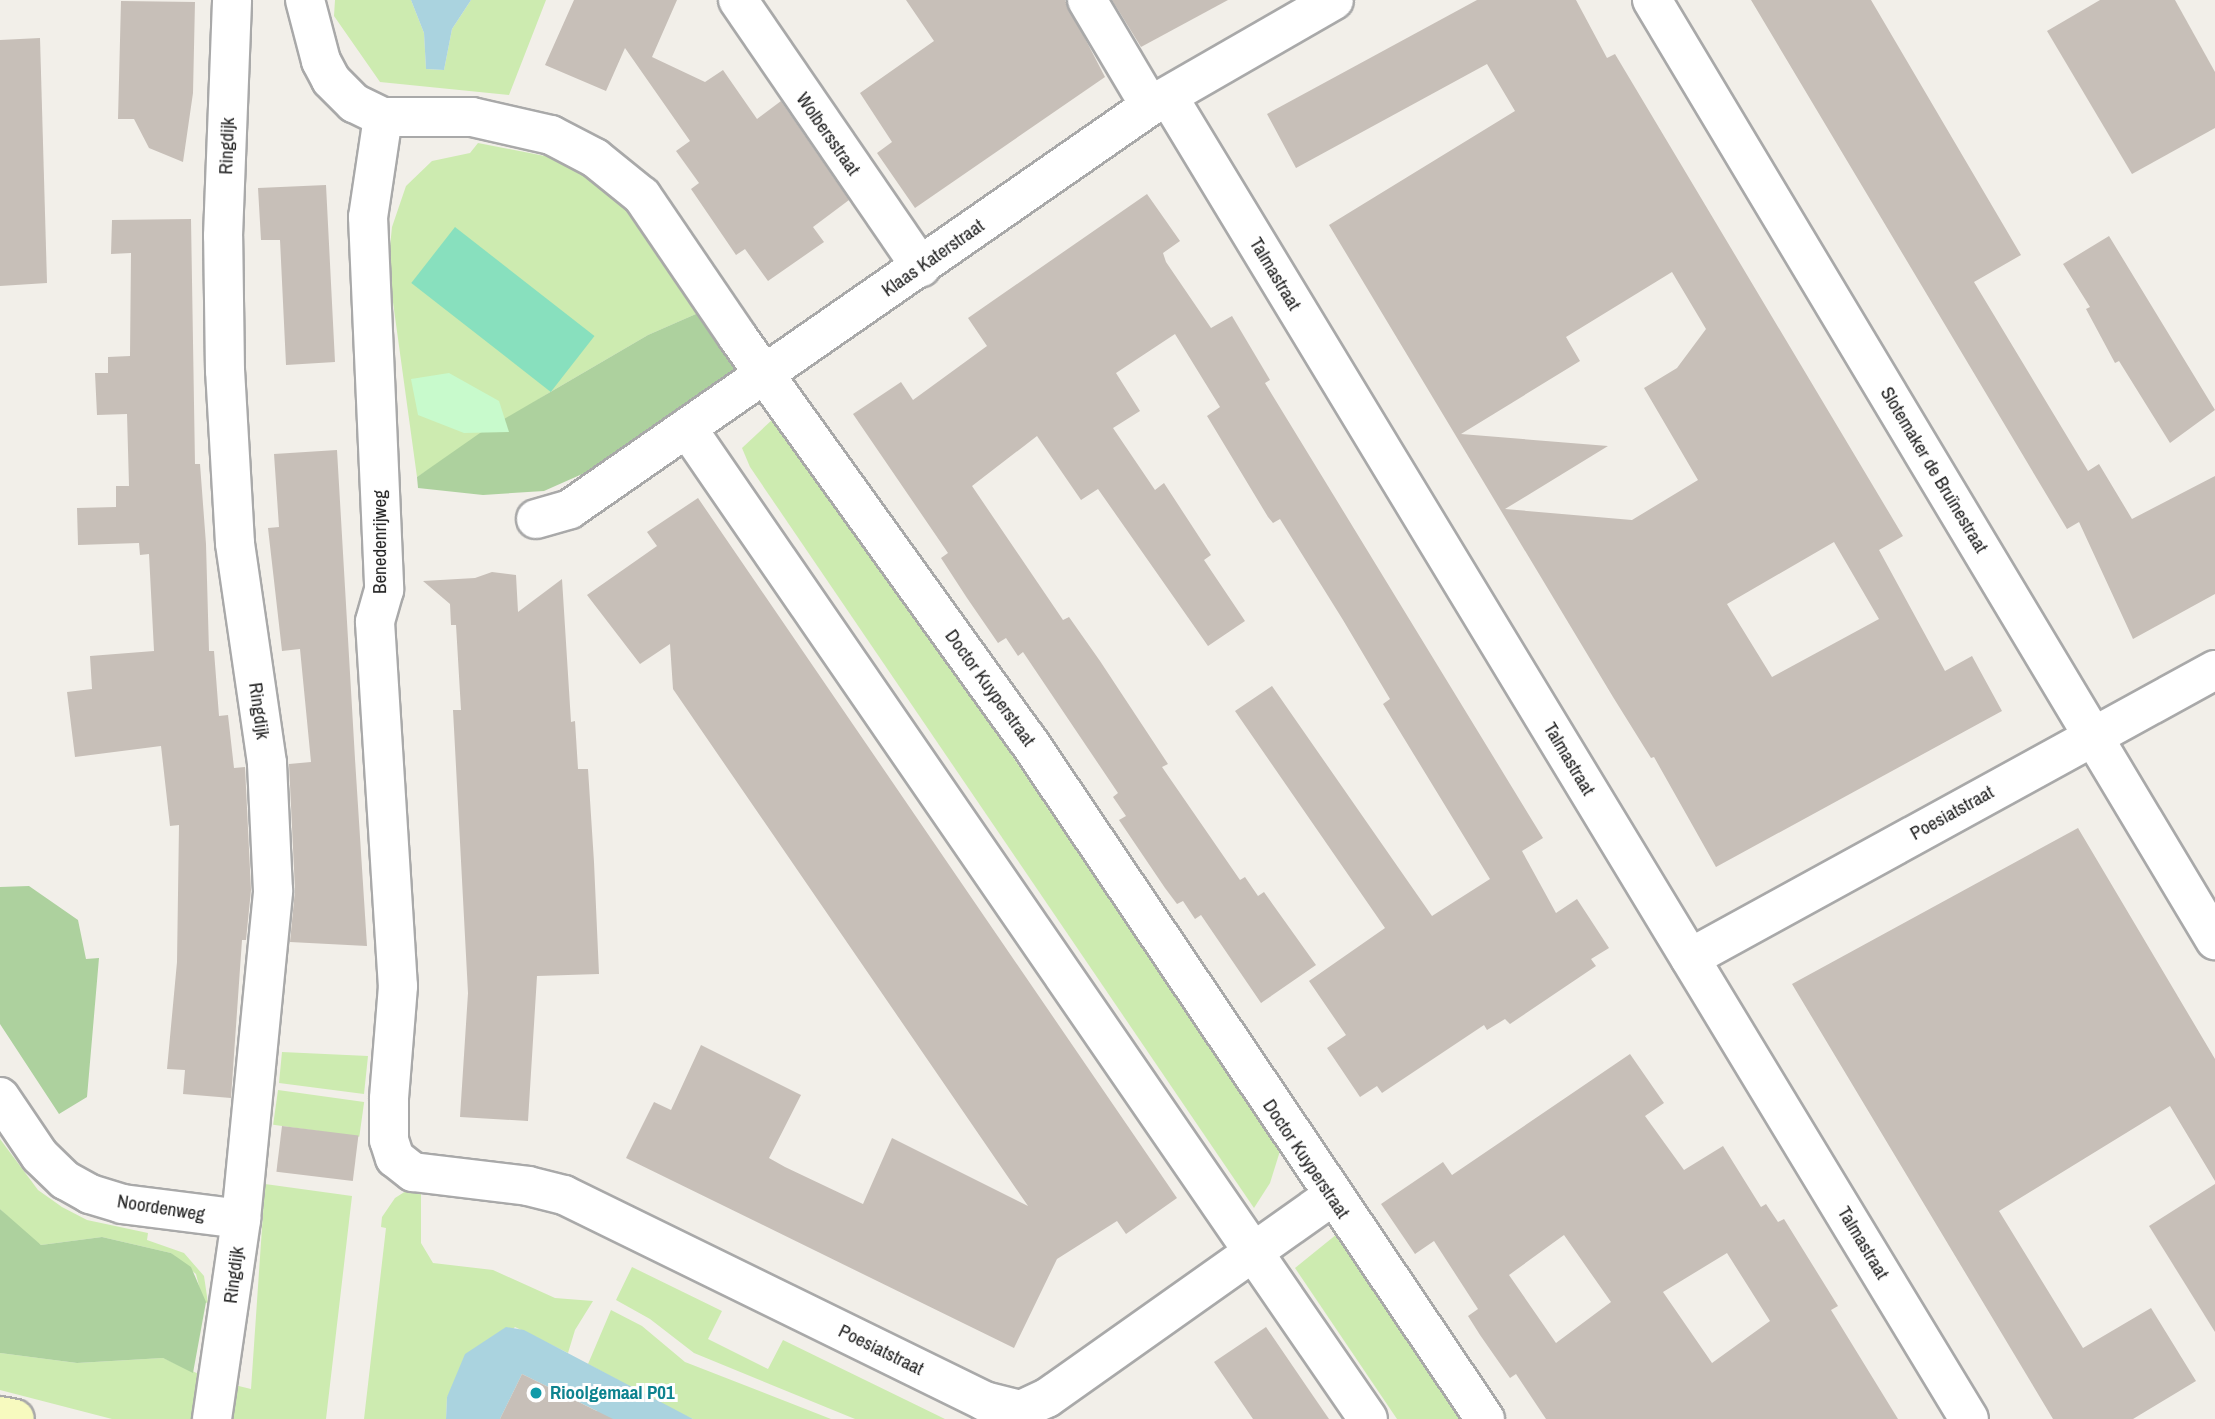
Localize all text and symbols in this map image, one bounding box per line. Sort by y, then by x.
street label: Wolbersstraat [791,88,865,180]
street label: Ringdijk [215,117,239,175]
street label: Klaas Katerstraat [878,214,988,302]
street label: Talmastraat [1244,233,1306,315]
street label: Slotemaker de Bruïnestraat [1875,383,1993,557]
street label: Benedenrijweg [369,490,391,594]
street label: Doctor Kuyperstraat [940,625,1040,751]
street label: Ringdijk [244,681,274,741]
street label: Talmastraat [1538,718,1600,800]
street label: Poesiatstraat [1906,781,1998,845]
street label: Doctor Kuyperstraat [1258,1095,1354,1223]
street label: Noordenweg [116,1190,206,1226]
street label: Talmastraat [1832,1202,1894,1284]
street label: Ringdijk [219,1245,249,1305]
street label: Poesiatstraat [835,1320,927,1380]
place label: Rioolgemaal P01 [550,1382,675,1404]
marker: Rioolgemaal P01 [528,1385,544,1401]

